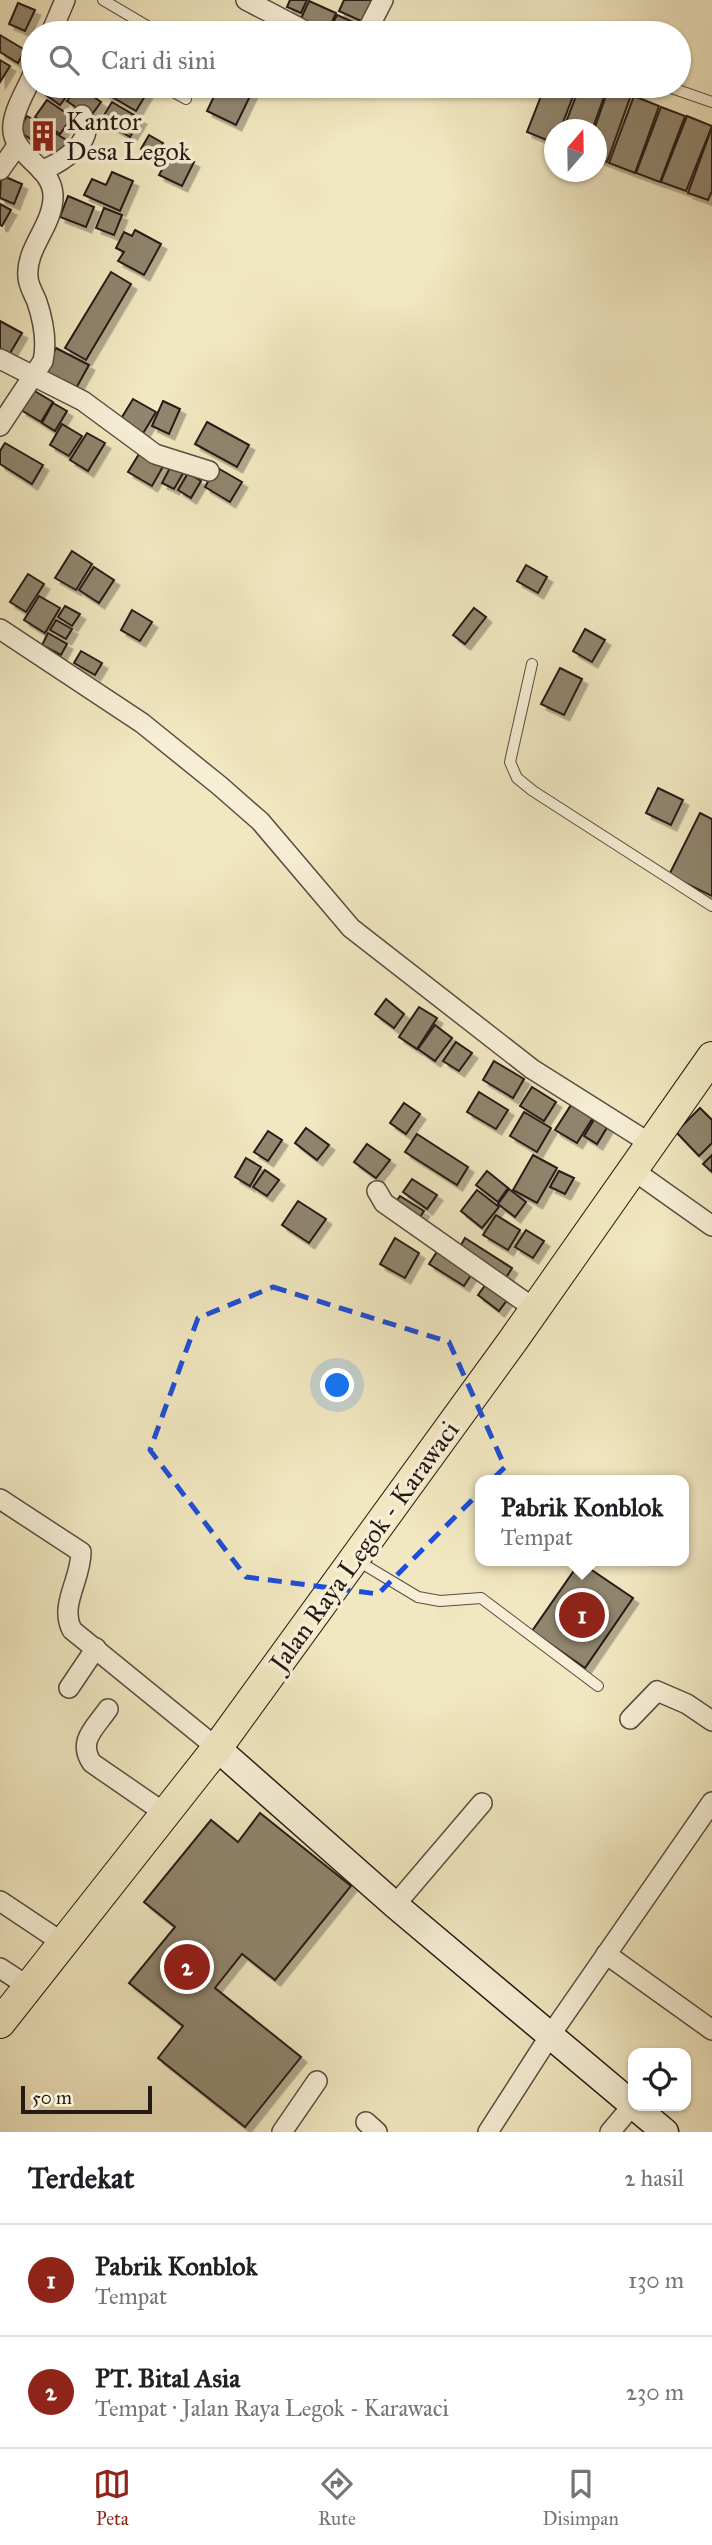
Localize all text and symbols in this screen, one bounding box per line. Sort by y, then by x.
search box [21,21,691,98]
icon: search [45,41,83,79]
text: Cari di sini [101,44,216,76]
place label: Kantor Desa Legok [66,105,192,167]
building icon: Kantor Desa Legok [26,119,60,153]
north arrow [544,119,607,182]
your location [320,1368,354,1402]
street label: Jalan Raya Legok - Karawaci [261,1415,466,1680]
popup [475,1475,689,1566]
text: Pabrik Konblok [501,1491,663,1523]
text: Tempat [501,1523,573,1551]
pin: 1 [559,1589,605,1641]
pin: 2 [164,1941,210,1993]
map controls [628,2048,691,2111]
button: locate [628,2048,691,2111]
scale bar [21,2083,152,2115]
text: 50 m [32,2086,72,2109]
text: Terdekat [28,2160,134,2196]
text: 2 hasil [624,2164,684,2192]
text: Pabrik Konblok [95,2250,258,2282]
text: 1 [46,2266,56,2294]
text: 130 m [628,2266,684,2294]
text: Tempat [95,2282,167,2310]
text: PT. Bital Asia [95,2362,240,2394]
text: 2 [45,2378,57,2406]
text: 230 m [626,2378,684,2406]
text: Tempat · Jalan Raya Legok - Karawaci [95,2394,449,2422]
tab: Peta [93,2465,131,2530]
tab: Rute [318,2465,356,2530]
tab: Disimpan [543,2465,619,2530]

